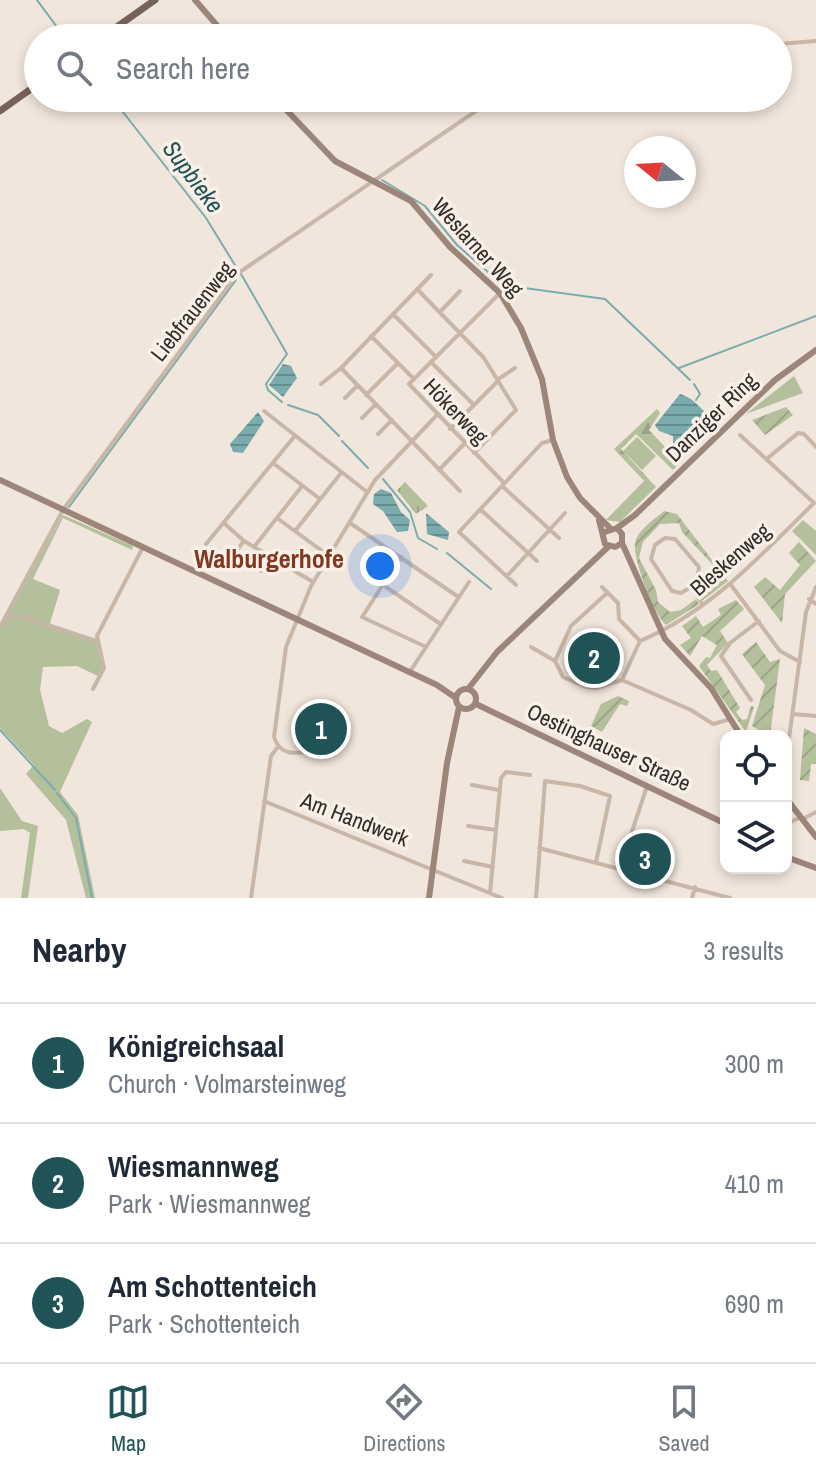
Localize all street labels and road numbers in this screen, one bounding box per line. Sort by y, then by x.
street label: Weslarner Weg [425,191,531,303]
street label: Liebfrauenweg [143,255,241,367]
street label: Danziger Ring [659,366,763,468]
street label: Hökerweg [417,371,495,451]
street label: Bleskenweg [683,516,777,602]
street label: Oestinghauser Straße [522,696,696,798]
street label: Am Handwerk [296,784,414,854]

